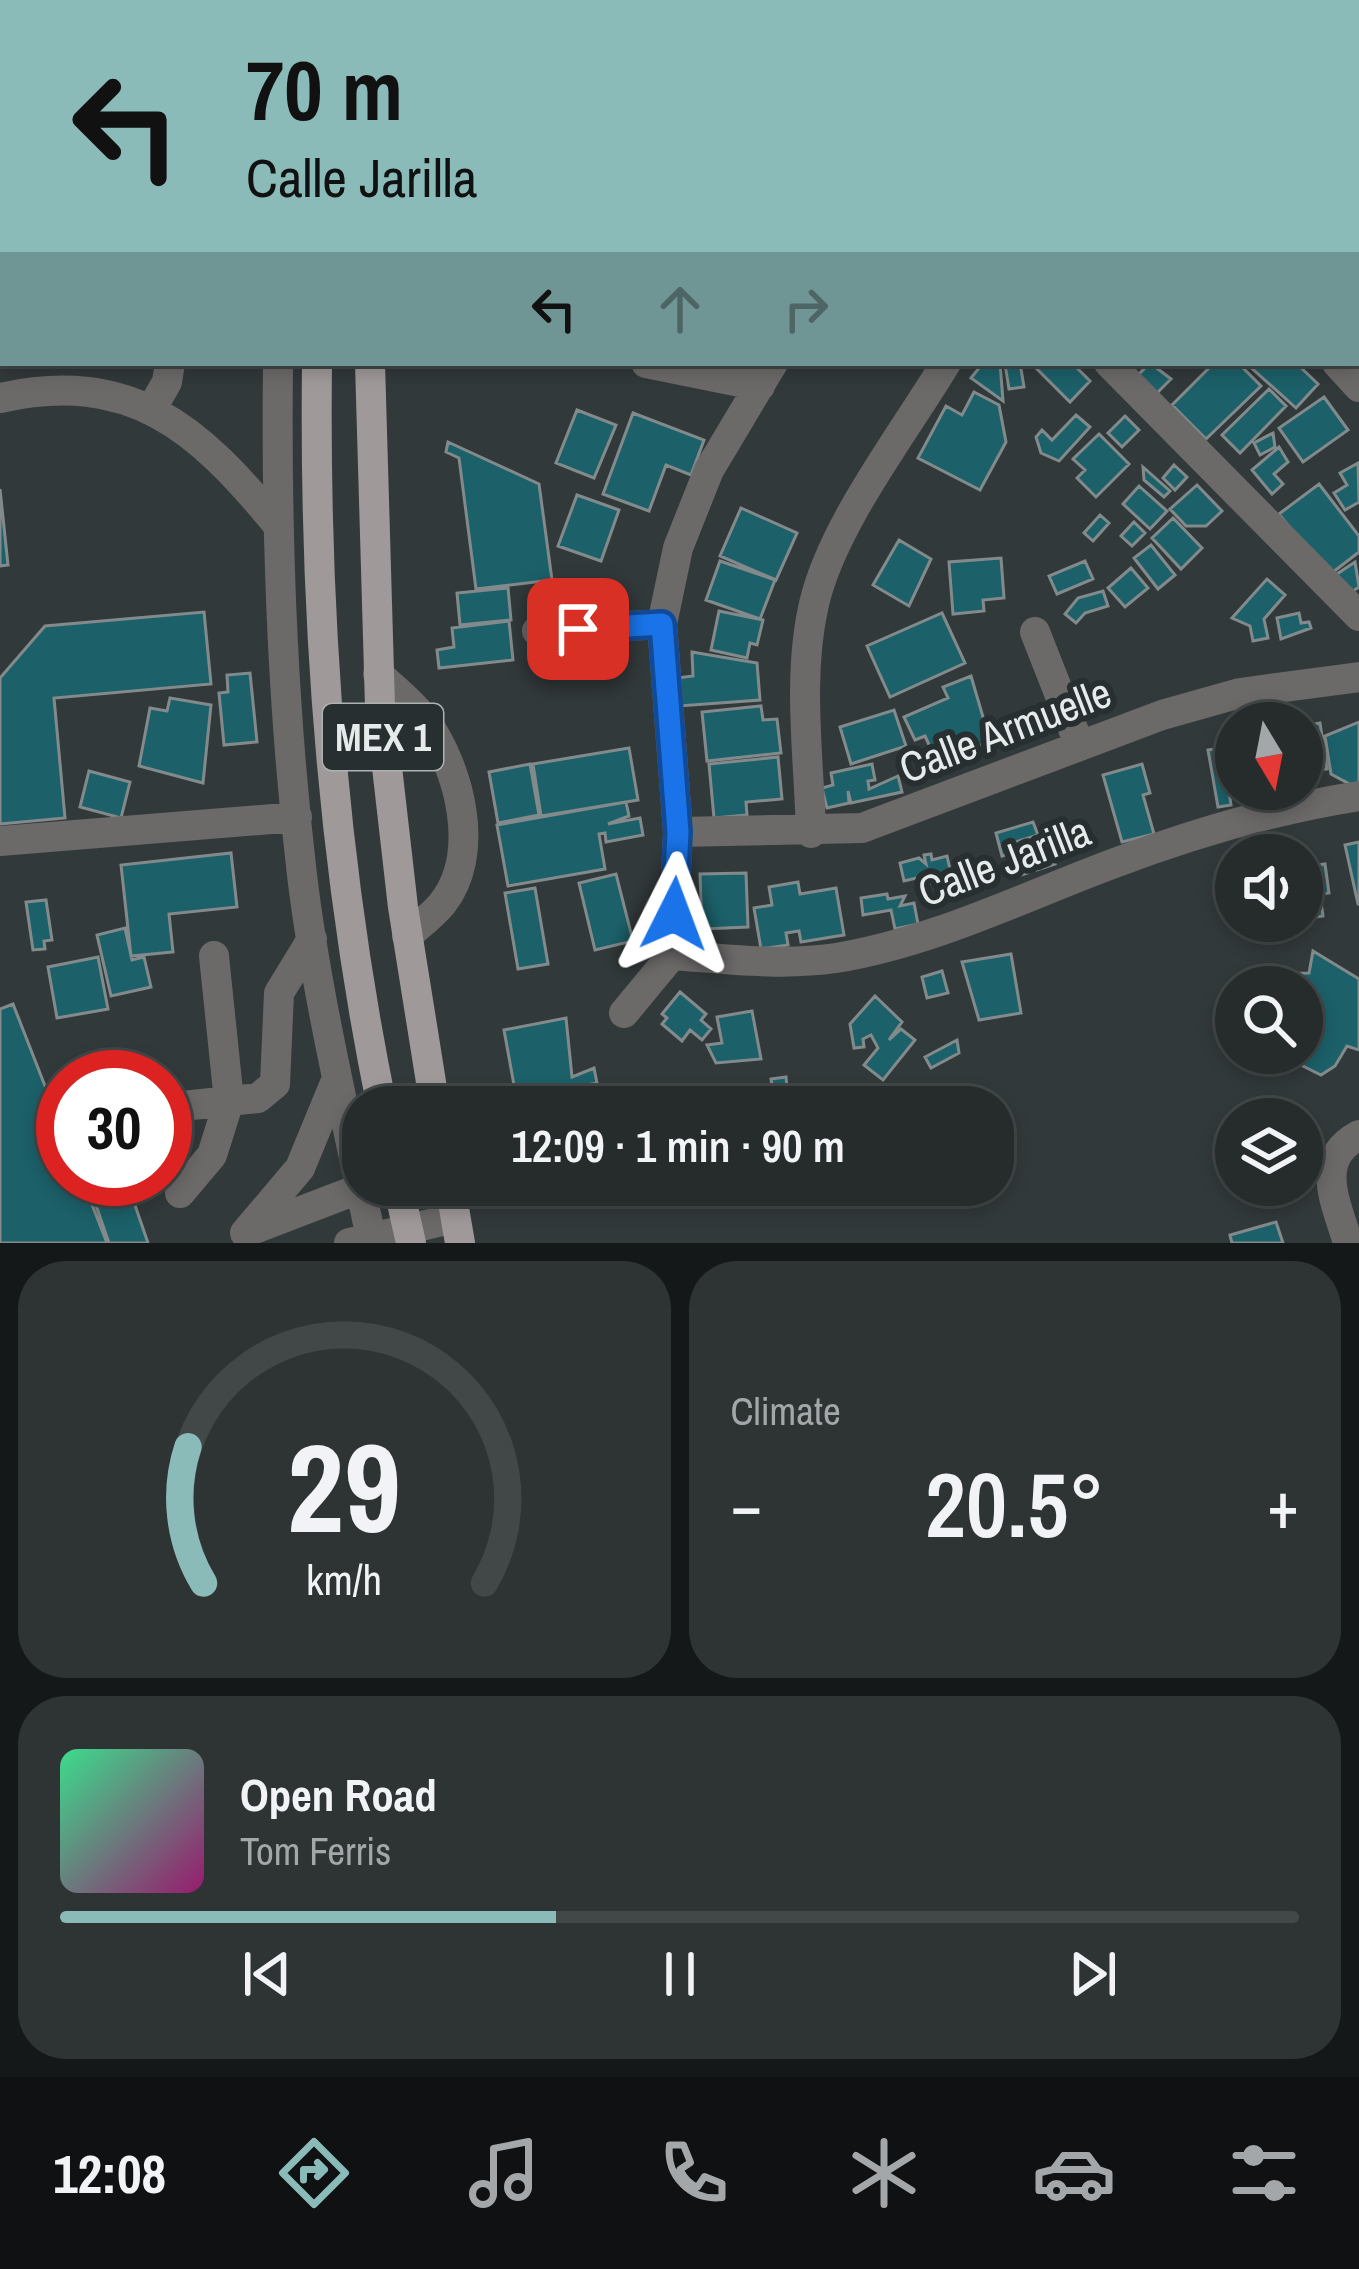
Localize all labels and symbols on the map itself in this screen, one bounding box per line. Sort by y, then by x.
pin [527,578,629,680]
street label: Calle Armuelle [891,664,1119,796]
north arrow [1215,702,1323,810]
road number: MEX 1 [323,704,443,770]
street label: Calle Jarilla [910,803,1098,919]
position arrow [611,851,737,977]
speed limit sign: 30 [36,1050,192,1206]

